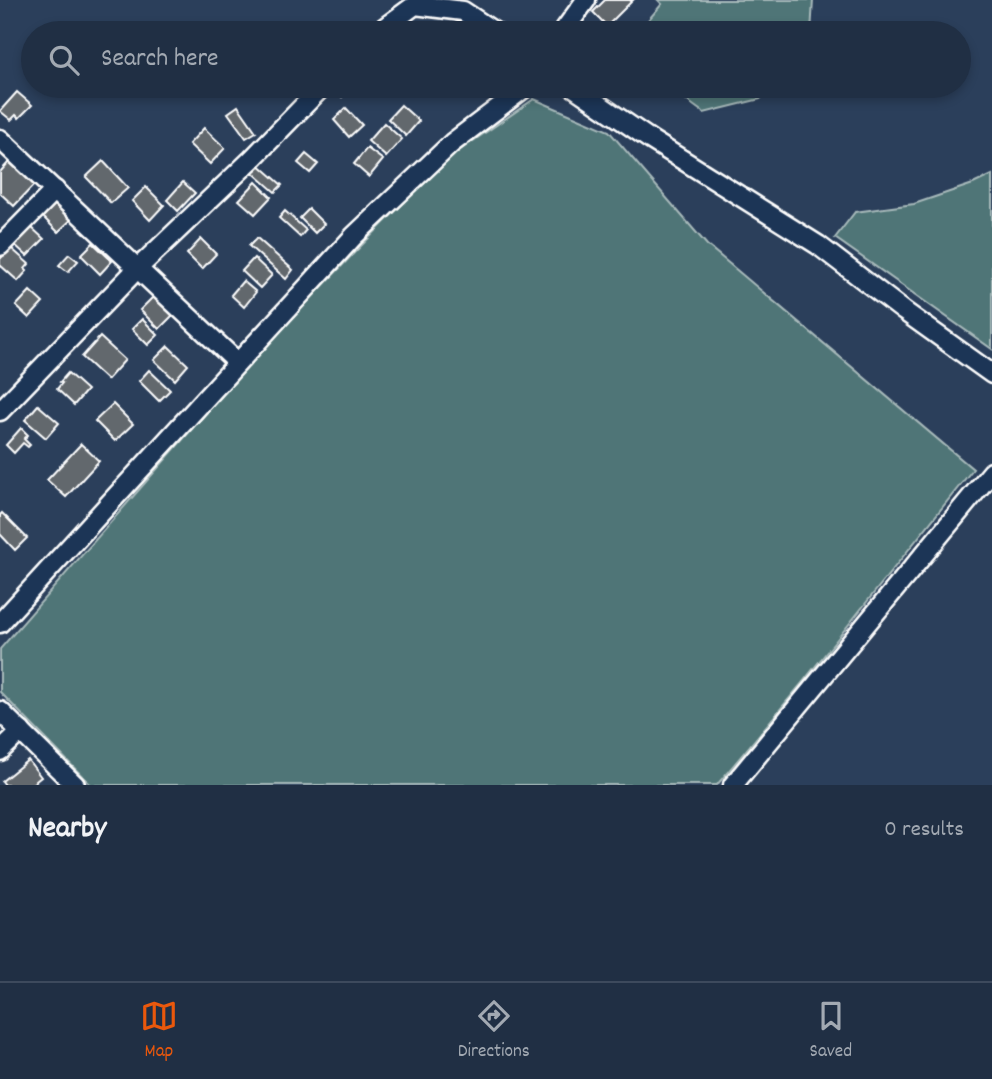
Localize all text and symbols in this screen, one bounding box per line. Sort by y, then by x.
search box [21,21,971,98]
icon: search [45,41,83,79]
text: Search here [101,41,219,78]
text: Nearby [28,809,106,852]
text: 0 results [884,814,964,847]
tab: Map [140,997,178,1066]
tab: Directions [458,997,530,1066]
tab: Saved [810,997,852,1066]

